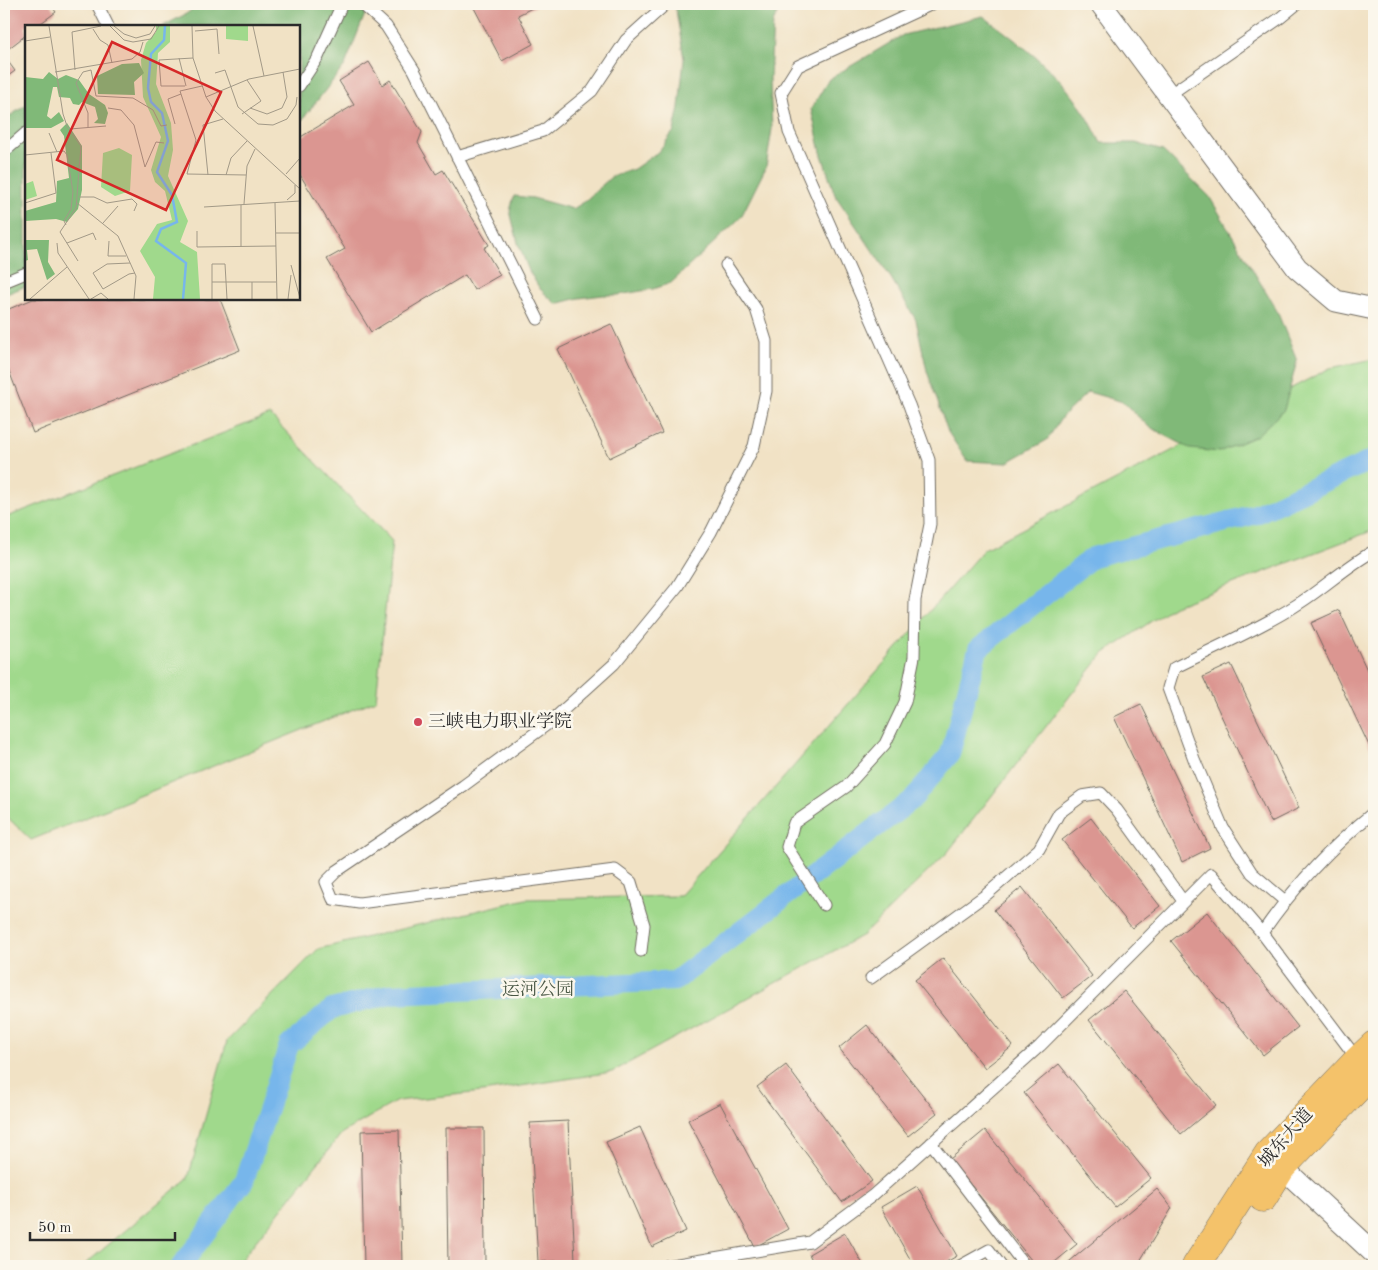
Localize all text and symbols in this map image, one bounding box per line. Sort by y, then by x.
inset map [25,25,300,300]
place label: 三峡电力职业学院 [428,711,572,731]
marker: 三峡电力职业学院 [412,716,424,728]
park label: 运河公园 [502,980,574,999]
street label: 城东大道 [1254,1104,1316,1171]
scale bar [30,1210,175,1242]
text: 50 m [38,1221,72,1236]

